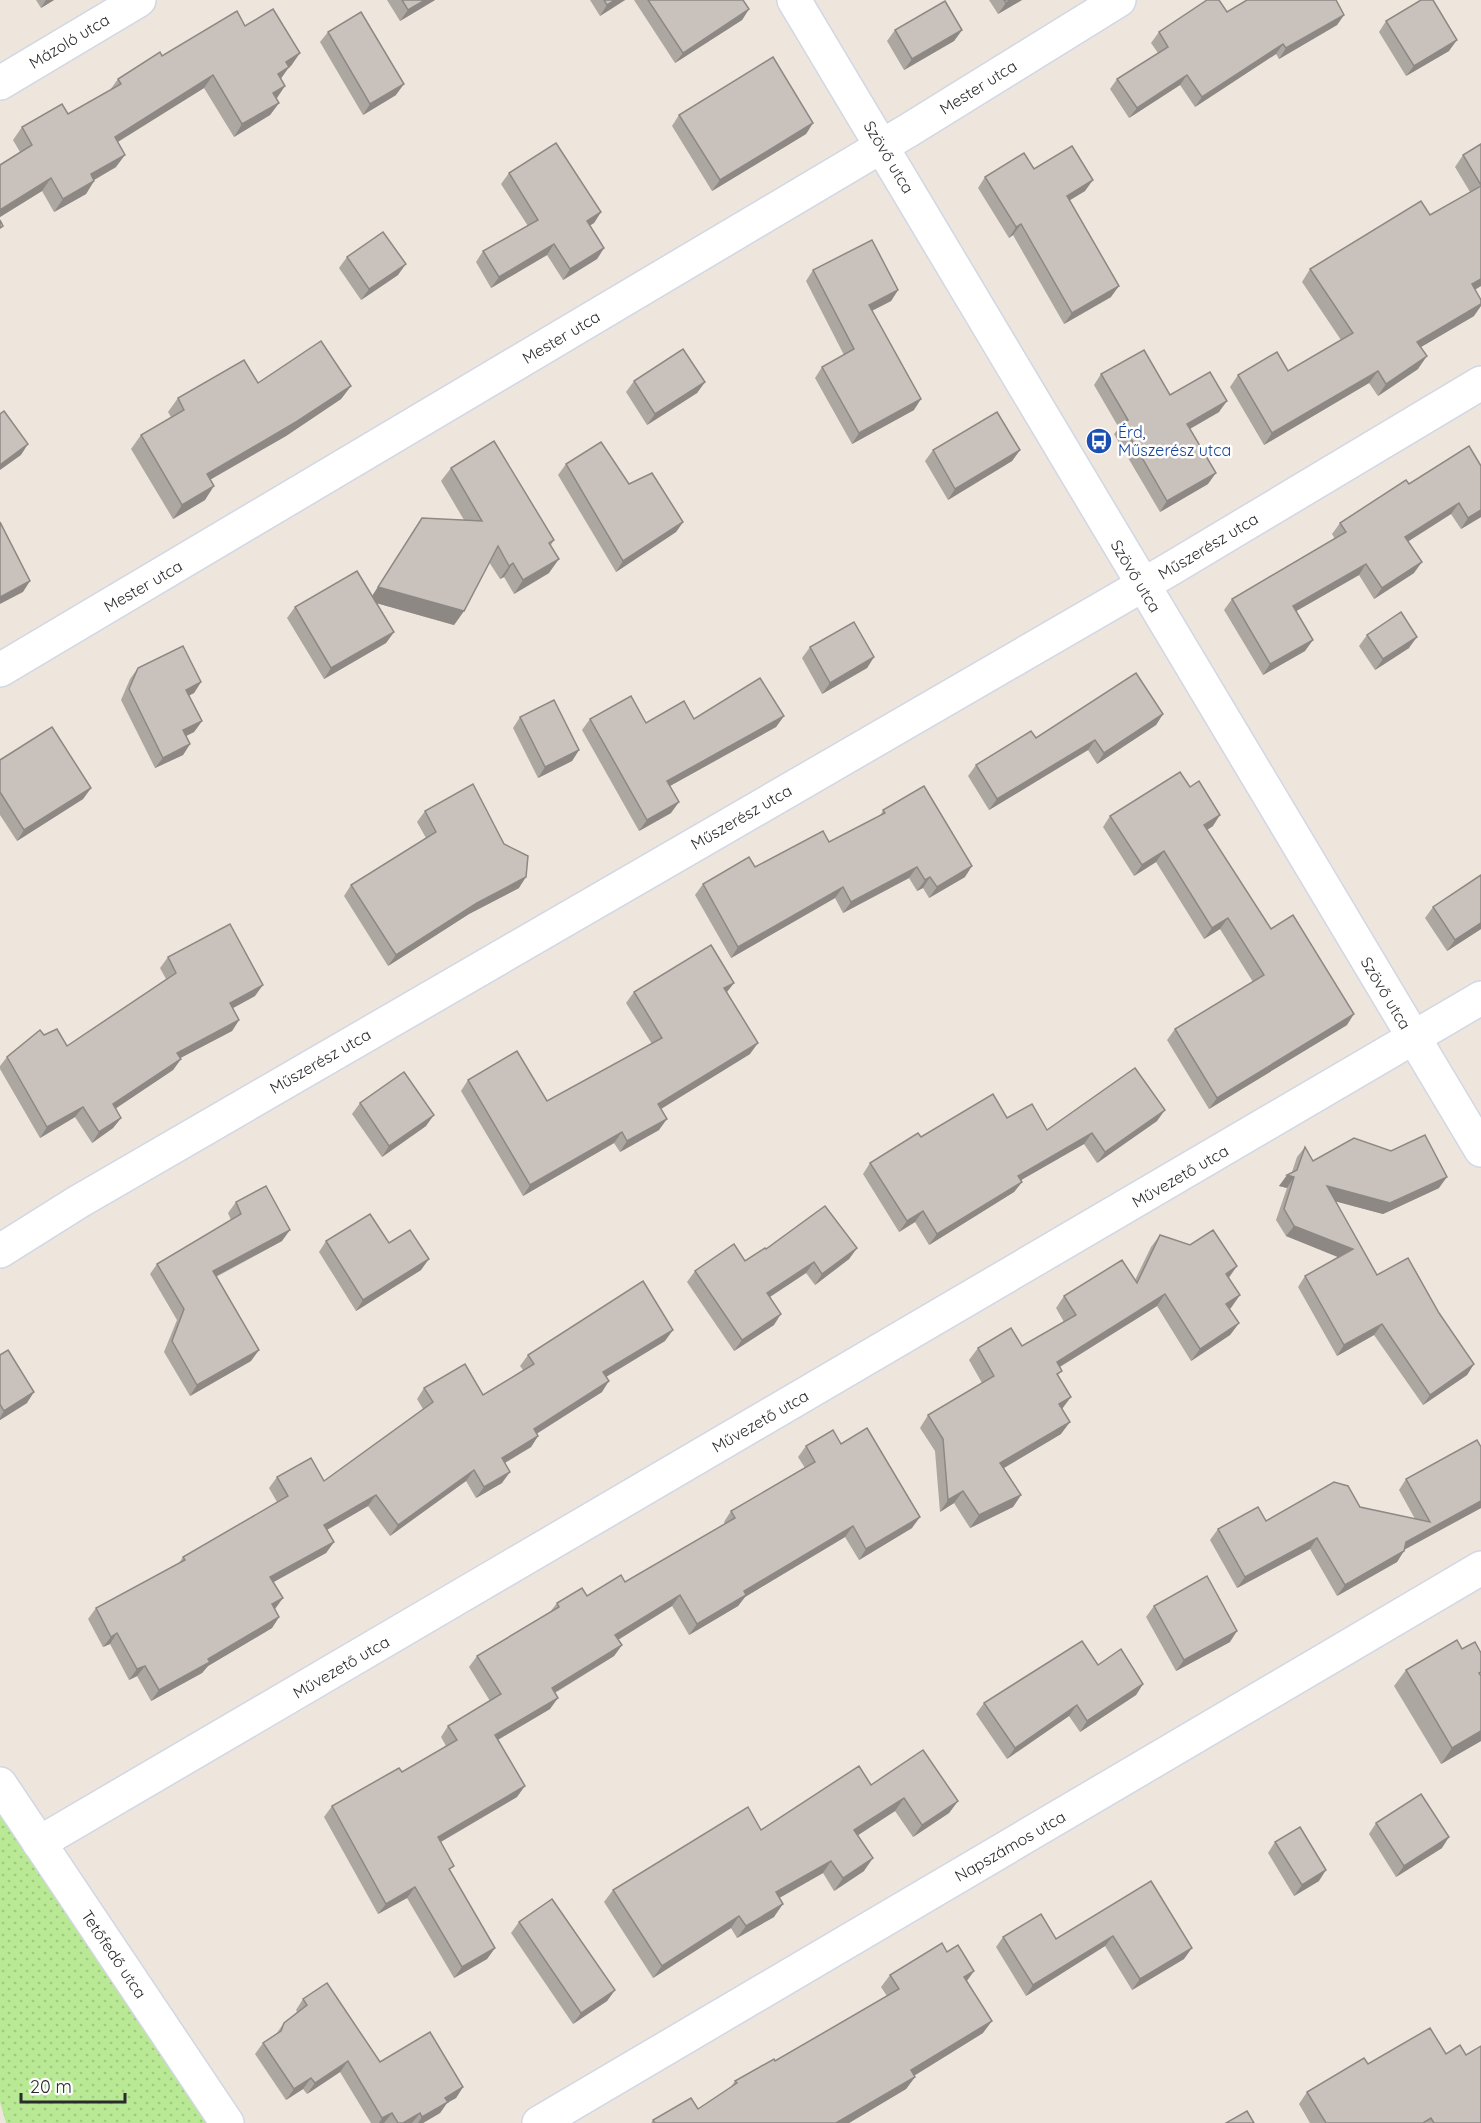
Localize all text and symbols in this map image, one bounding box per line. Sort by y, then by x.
street label: Mázoló utca [25,9,113,73]
street label: Mester utca [936,55,1020,119]
street label: Szövő utca [860,117,918,197]
street label: Mester utca [519,306,603,368]
place label: Érd, Műszerész utca [1118,422,1231,460]
bus stop icon: Érd, Műszerész utca [1084,426,1114,456]
street label: Műszerész utca [1154,508,1262,584]
street label: Szövő utca [1107,536,1165,616]
street label: Mester utca [100,556,186,616]
street label: Műszerész utca [687,780,795,854]
street label: Szövő utca [1357,953,1415,1033]
street label: Műszerész utca [266,1024,374,1098]
street label: Művezető utca [1128,1140,1232,1212]
street label: Művezető utca [708,1385,812,1457]
street label: Művezető utca [289,1631,393,1703]
street label: Napszámos utca [951,1806,1069,1886]
street label: Tetőfedő utca [77,1906,151,2002]
scale bar [21,2066,124,2104]
text: 20 m [30,2075,72,2098]

